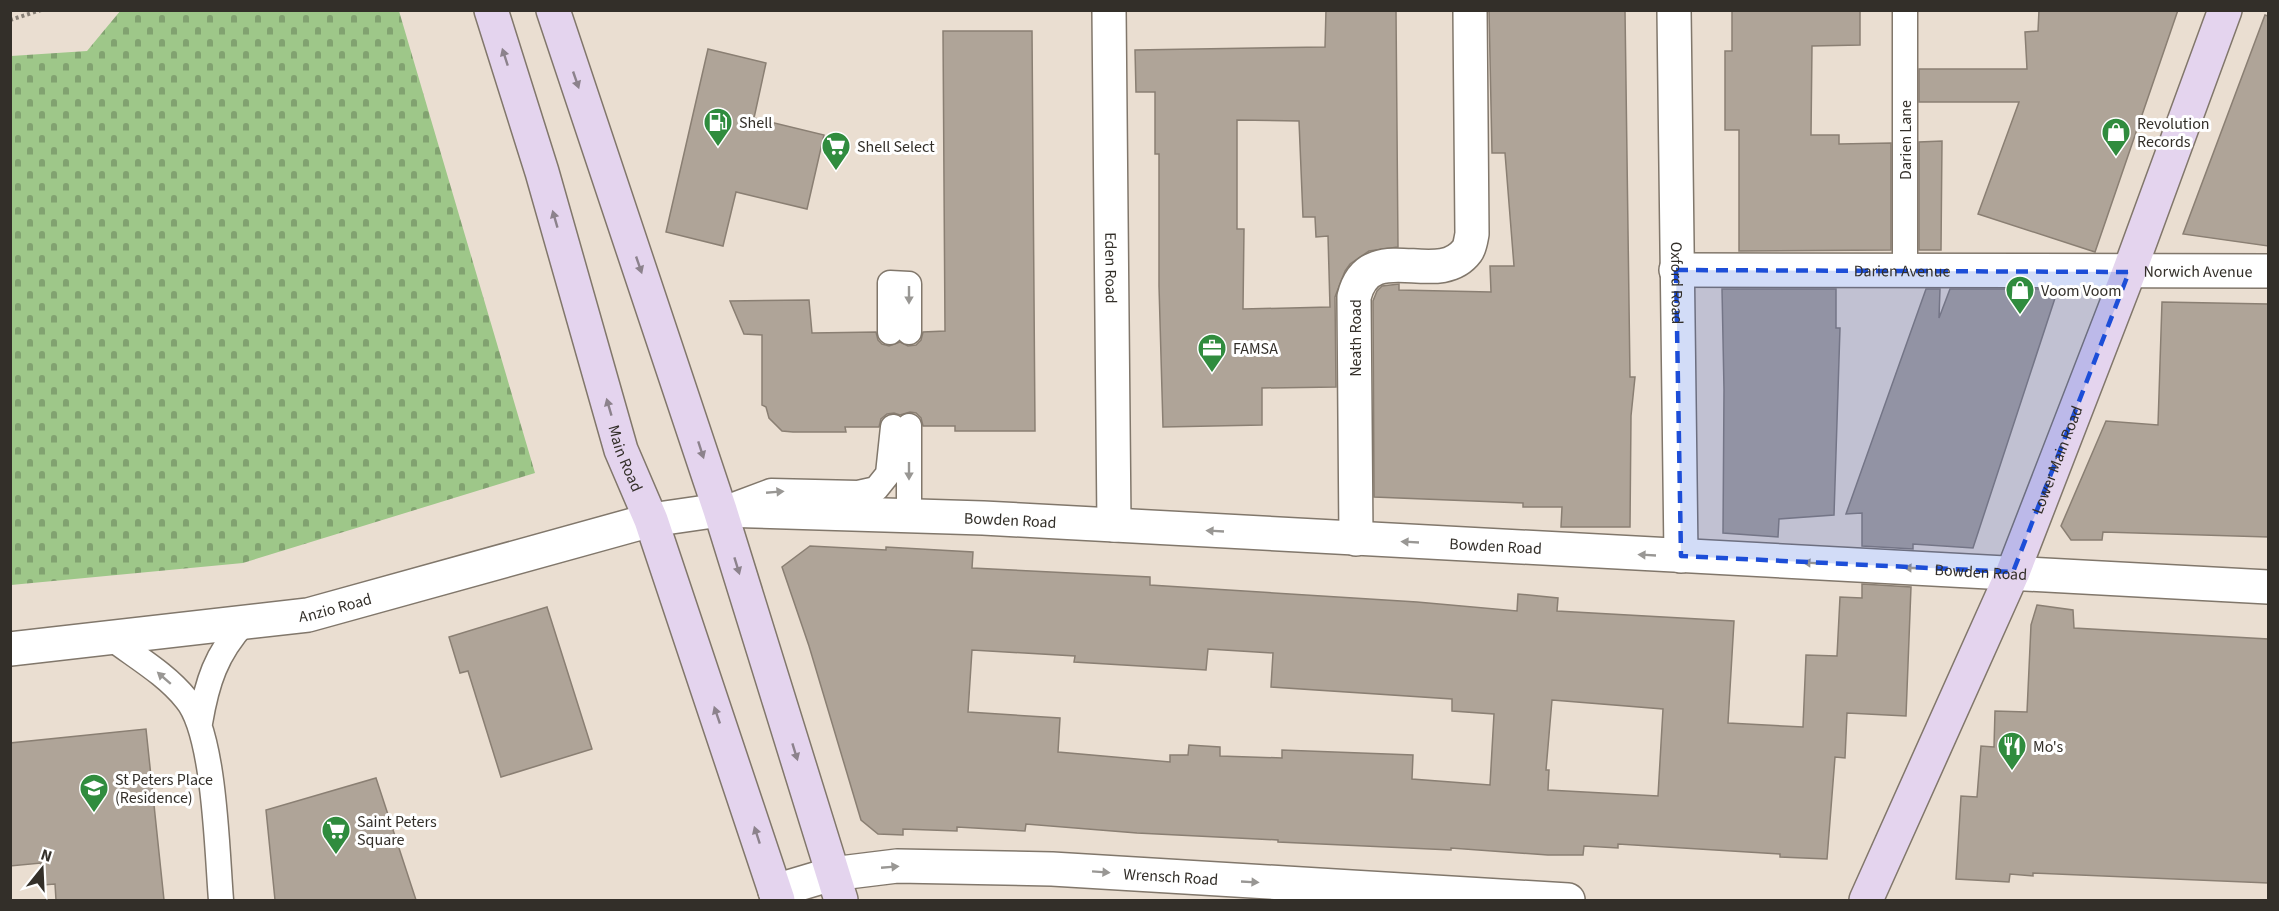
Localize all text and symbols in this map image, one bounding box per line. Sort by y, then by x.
one-way arrow [500,48,509,66]
one-way arrow [572,71,582,89]
street label: Darien Lane [1895,100,1917,180]
fuel station icon: Shell [702,106,734,148]
place label: Shell [739,112,772,134]
place label: Revolution Records [2137,113,2210,153]
shop icon: Revolution Records [2100,116,2132,158]
supermarket icon: Shell Select [820,130,852,172]
place label: Shell Select [857,136,935,158]
one-way arrow [550,210,559,228]
street label: Eden Road [1099,232,1122,304]
street label: Oxford Road [1665,242,1688,324]
one-way arrow [634,256,644,274]
street label: Darien Avenue [1854,260,1950,282]
street label: Norwich Avenue [2144,261,2253,283]
shop icon: Voom Voom [2004,274,2036,316]
place label: Voom Voom [2041,280,2121,302]
one-way arrow [904,286,914,305]
street label: Neath Road [1345,299,1367,377]
office icon: FAMSA [1196,332,1228,374]
place label: FAMSA [1233,338,1278,360]
one-way arrow [604,398,613,416]
street label: Lower Main Road [2027,403,2088,517]
street label: Main Road [602,422,648,495]
one-way arrow [696,441,706,459]
one-way arrow [904,462,914,481]
one-way arrow [766,487,785,497]
street label: Bowden Road [964,507,1057,534]
one-way arrow [1206,526,1225,536]
street label: Bowden Road [1449,533,1542,560]
one-way arrow [1401,538,1420,547]
one-way arrow [1637,550,1656,559]
one-way arrow [733,557,742,575]
one-way arrow [1803,559,1822,568]
street label: Bowden Road [1934,559,2028,586]
one-way arrow [1904,563,1923,572]
street label: Anzio Road [298,588,374,628]
one-way arrow [157,672,172,685]
one-way arrow [711,706,721,724]
restaurant icon: Mo's [1996,730,2028,772]
place label: Mo's [2033,736,2064,758]
one-way arrow [791,743,800,761]
place label: St Peters Place (Residence) [115,769,213,809]
school or university icon: St Peters Place (Residence) [78,772,110,814]
place label: Saint Peters Square [357,811,437,851]
supermarket icon: Saint Peters Square [320,814,352,856]
one-way arrow [751,826,761,844]
north arrow [12,839,72,899]
text: N [38,844,55,868]
one-way arrow [881,863,900,872]
street label: Wrensch Road [1123,863,1219,891]
one-way arrow [1092,868,1111,877]
one-way arrow [1241,877,1260,886]

